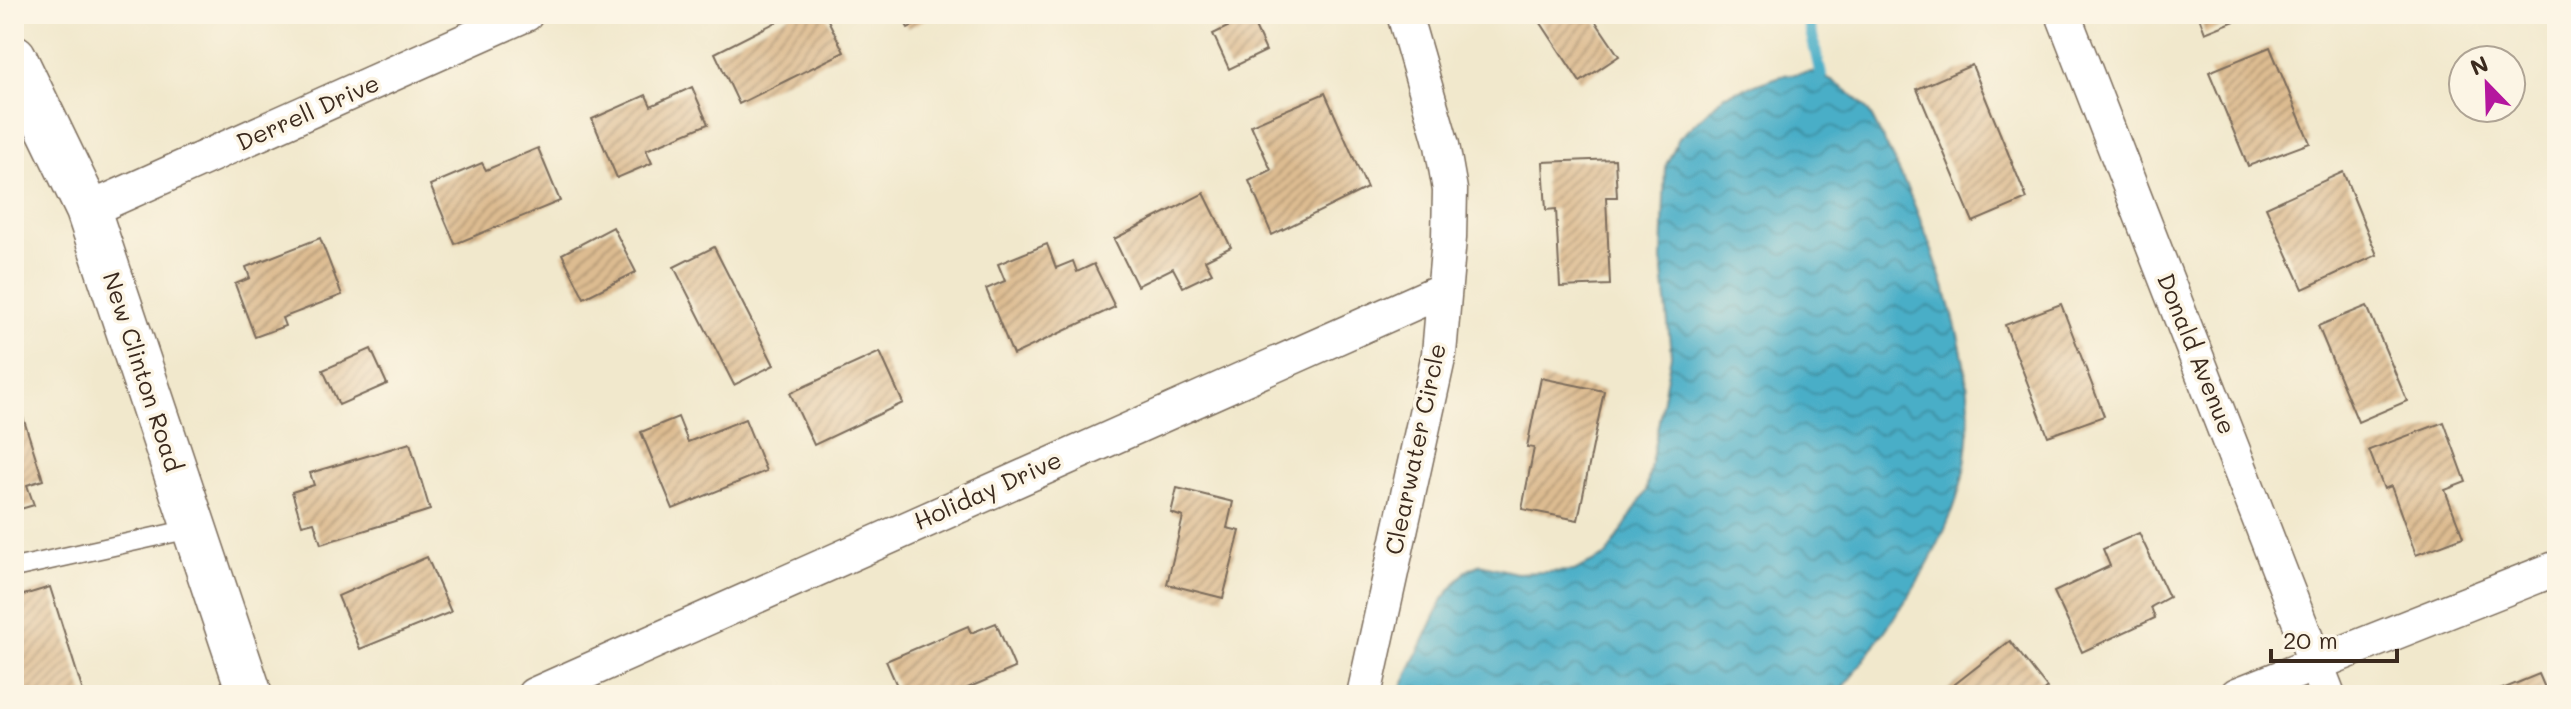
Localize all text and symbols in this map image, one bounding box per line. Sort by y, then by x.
north arrow [2447,44,2527,124]
text: N [2466,49,2492,82]
street label: Derrell Drive [231,66,384,157]
street label: New Clinton Road [97,268,190,475]
street label: Donald Avenue [2151,268,2244,438]
street label: Clearwater Circle [1377,340,1452,557]
street label: Holiday Drive [909,443,1066,536]
scale bar [2271,613,2397,663]
text: 20 m [2283,624,2338,655]

